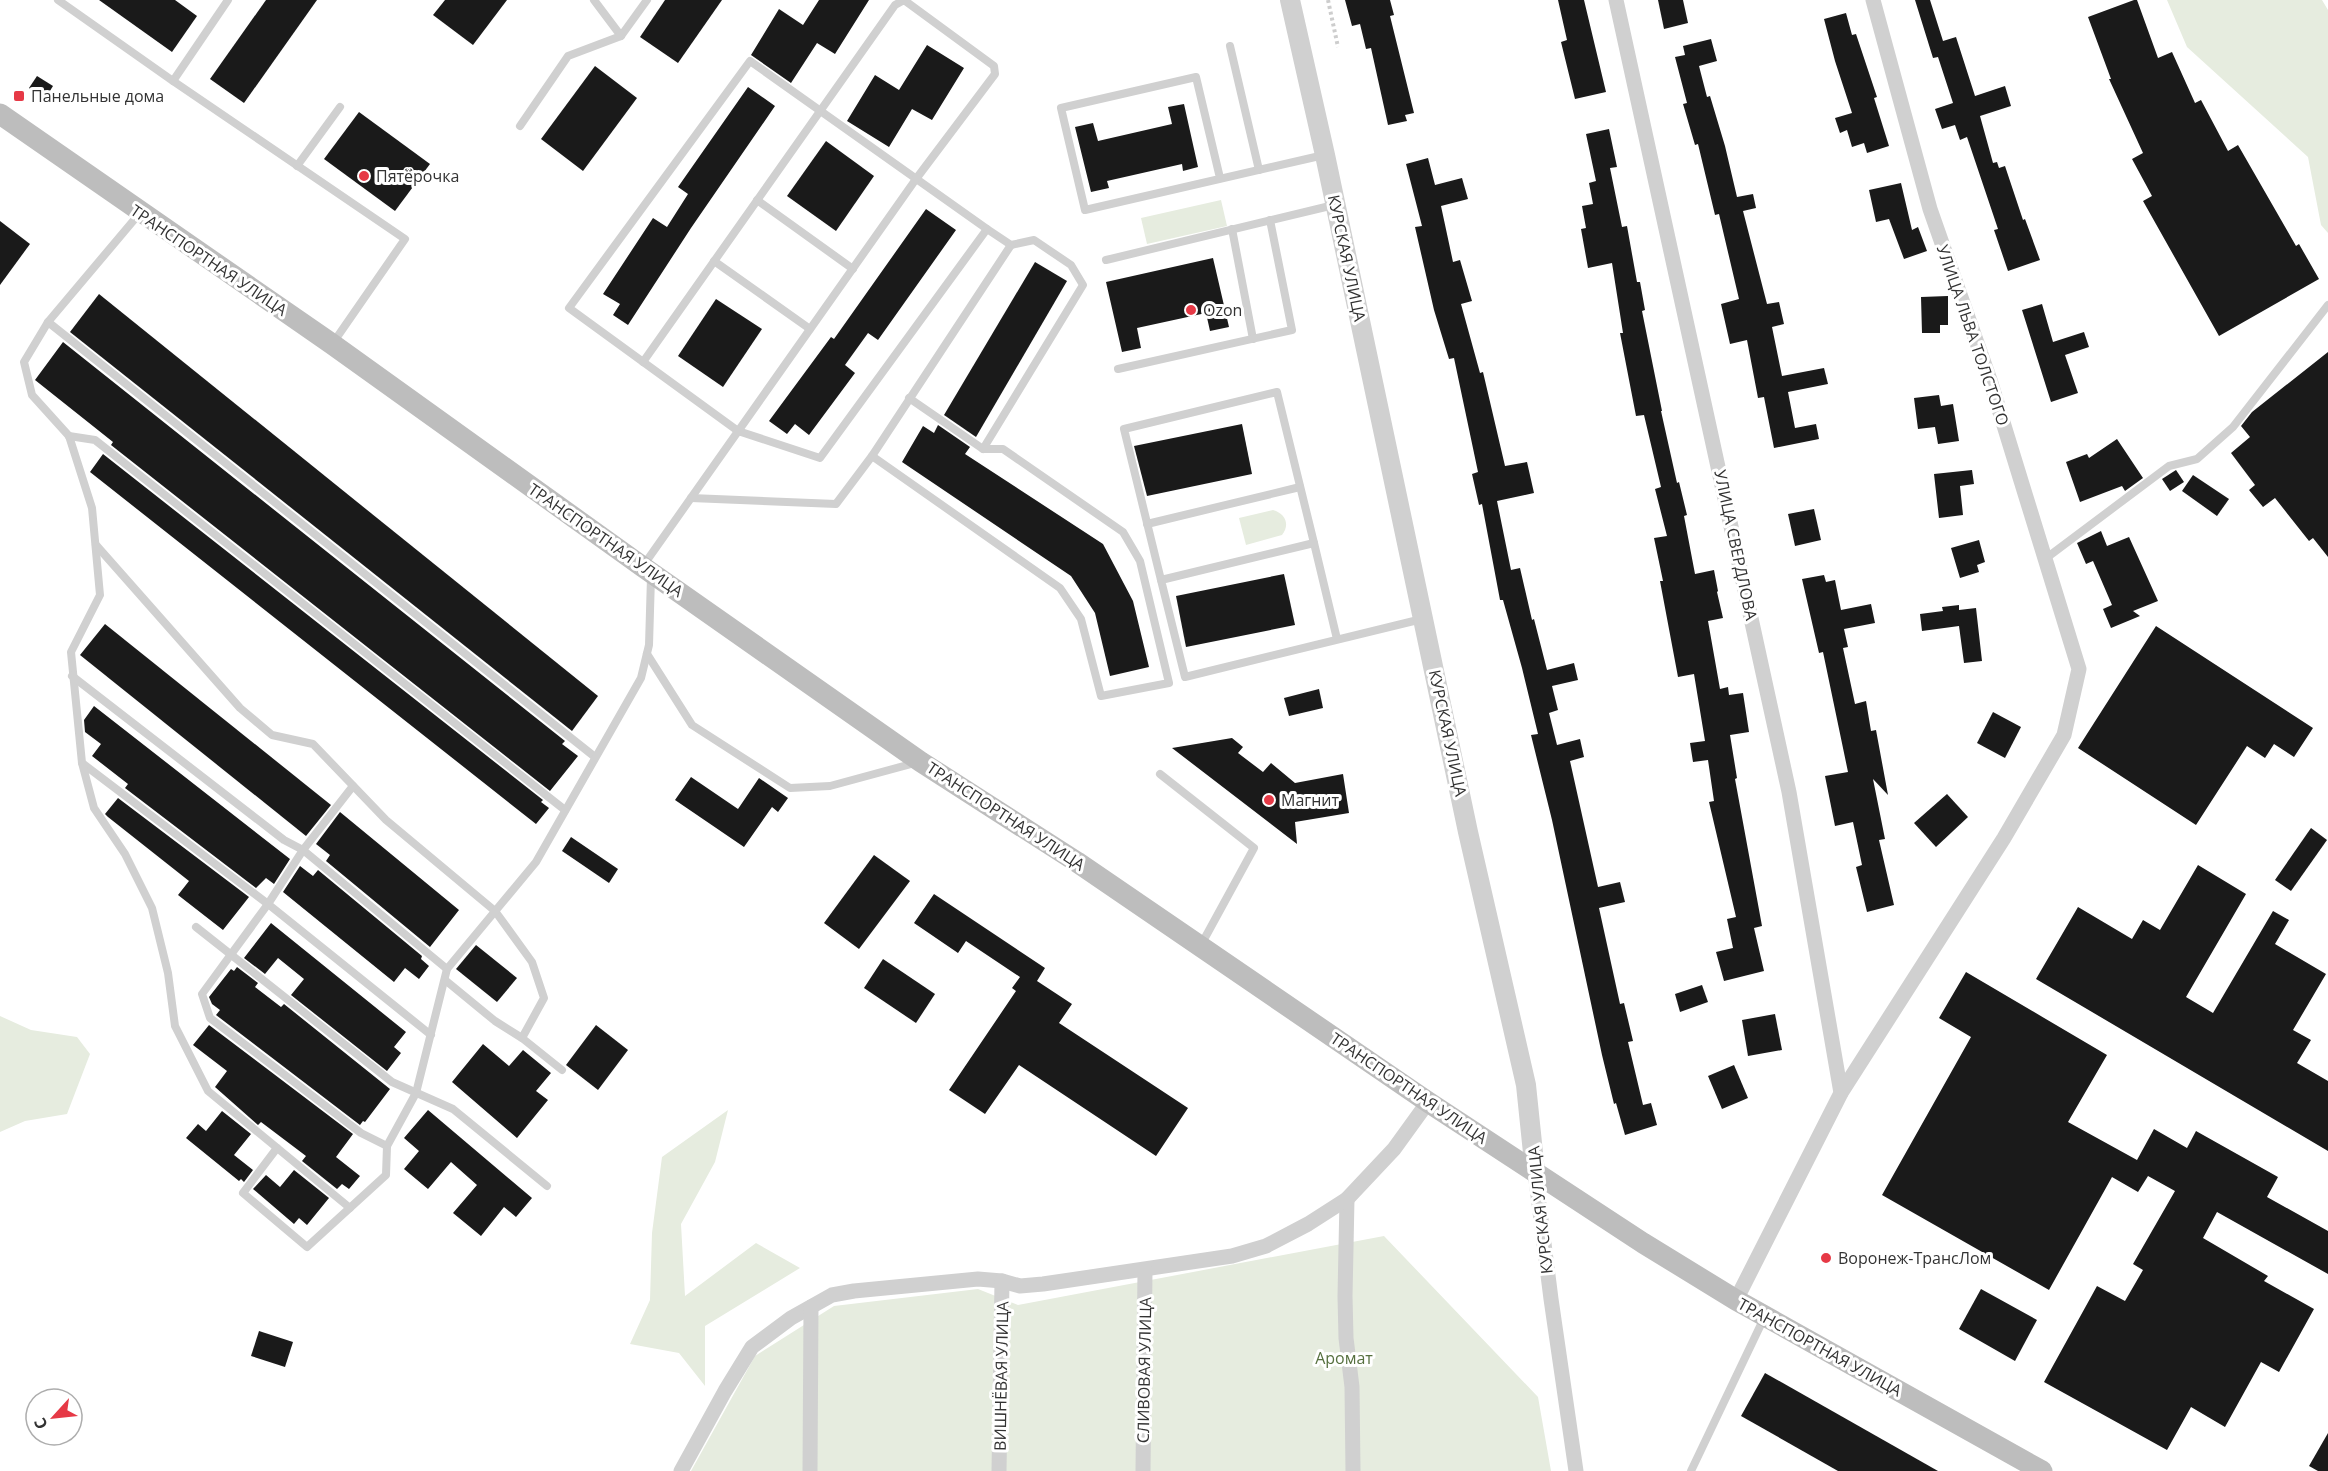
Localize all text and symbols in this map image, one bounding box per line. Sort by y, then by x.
place label: Панельные дома [31,85,164,107]
marker: Панельные дома [12,89,26,103]
place label: Пятёрочка [376,165,459,187]
marker: Пятёрочка [357,169,371,183]
street label: КУРСКАЯ УЛИЦА [1323,193,1371,324]
street label: ТРАНСПОРТНАЯ УЛИЦА [126,199,292,321]
street label: УЛИЦА ЛЬВА ТОЛСТОГО [1932,242,2014,428]
place label: Ozon [1203,299,1242,321]
marker: Ozon [1184,303,1198,317]
street label: УЛИЦА СВЕРДЛОВА [1709,468,1763,623]
street label: ТРАНСПОРТНАЯ УЛИЦА [524,478,689,602]
street label: КУРСКАЯ УЛИЦА [1424,668,1472,799]
street label: ТРАНСПОРТНАЯ УЛИЦА [923,757,1090,876]
place label: Магнит [1281,789,1339,811]
marker: Магнит [1262,793,1276,807]
street label: ТРАНСПОРТНАЯ УЛИЦА [1326,1027,1492,1149]
street label: КУРСКАЯ УЛИЦА [1522,1144,1558,1275]
place label: Воронеж-ТрансЛом [1838,1247,1991,1269]
marker: Воронеж-ТрансЛом [1819,1251,1833,1265]
street label: ТРАНСПОРТНАЯ УЛИЦА [1734,1293,1907,1402]
street label: СЛИВОВАЯ УЛИЦА [1132,1296,1156,1443]
street label: ВИШНЁВАЯ УЛИЦА [989,1300,1013,1451]
park label: Аромат [1315,1347,1373,1369]
north arrow [24,1387,84,1447]
text: С [29,1414,53,1433]

